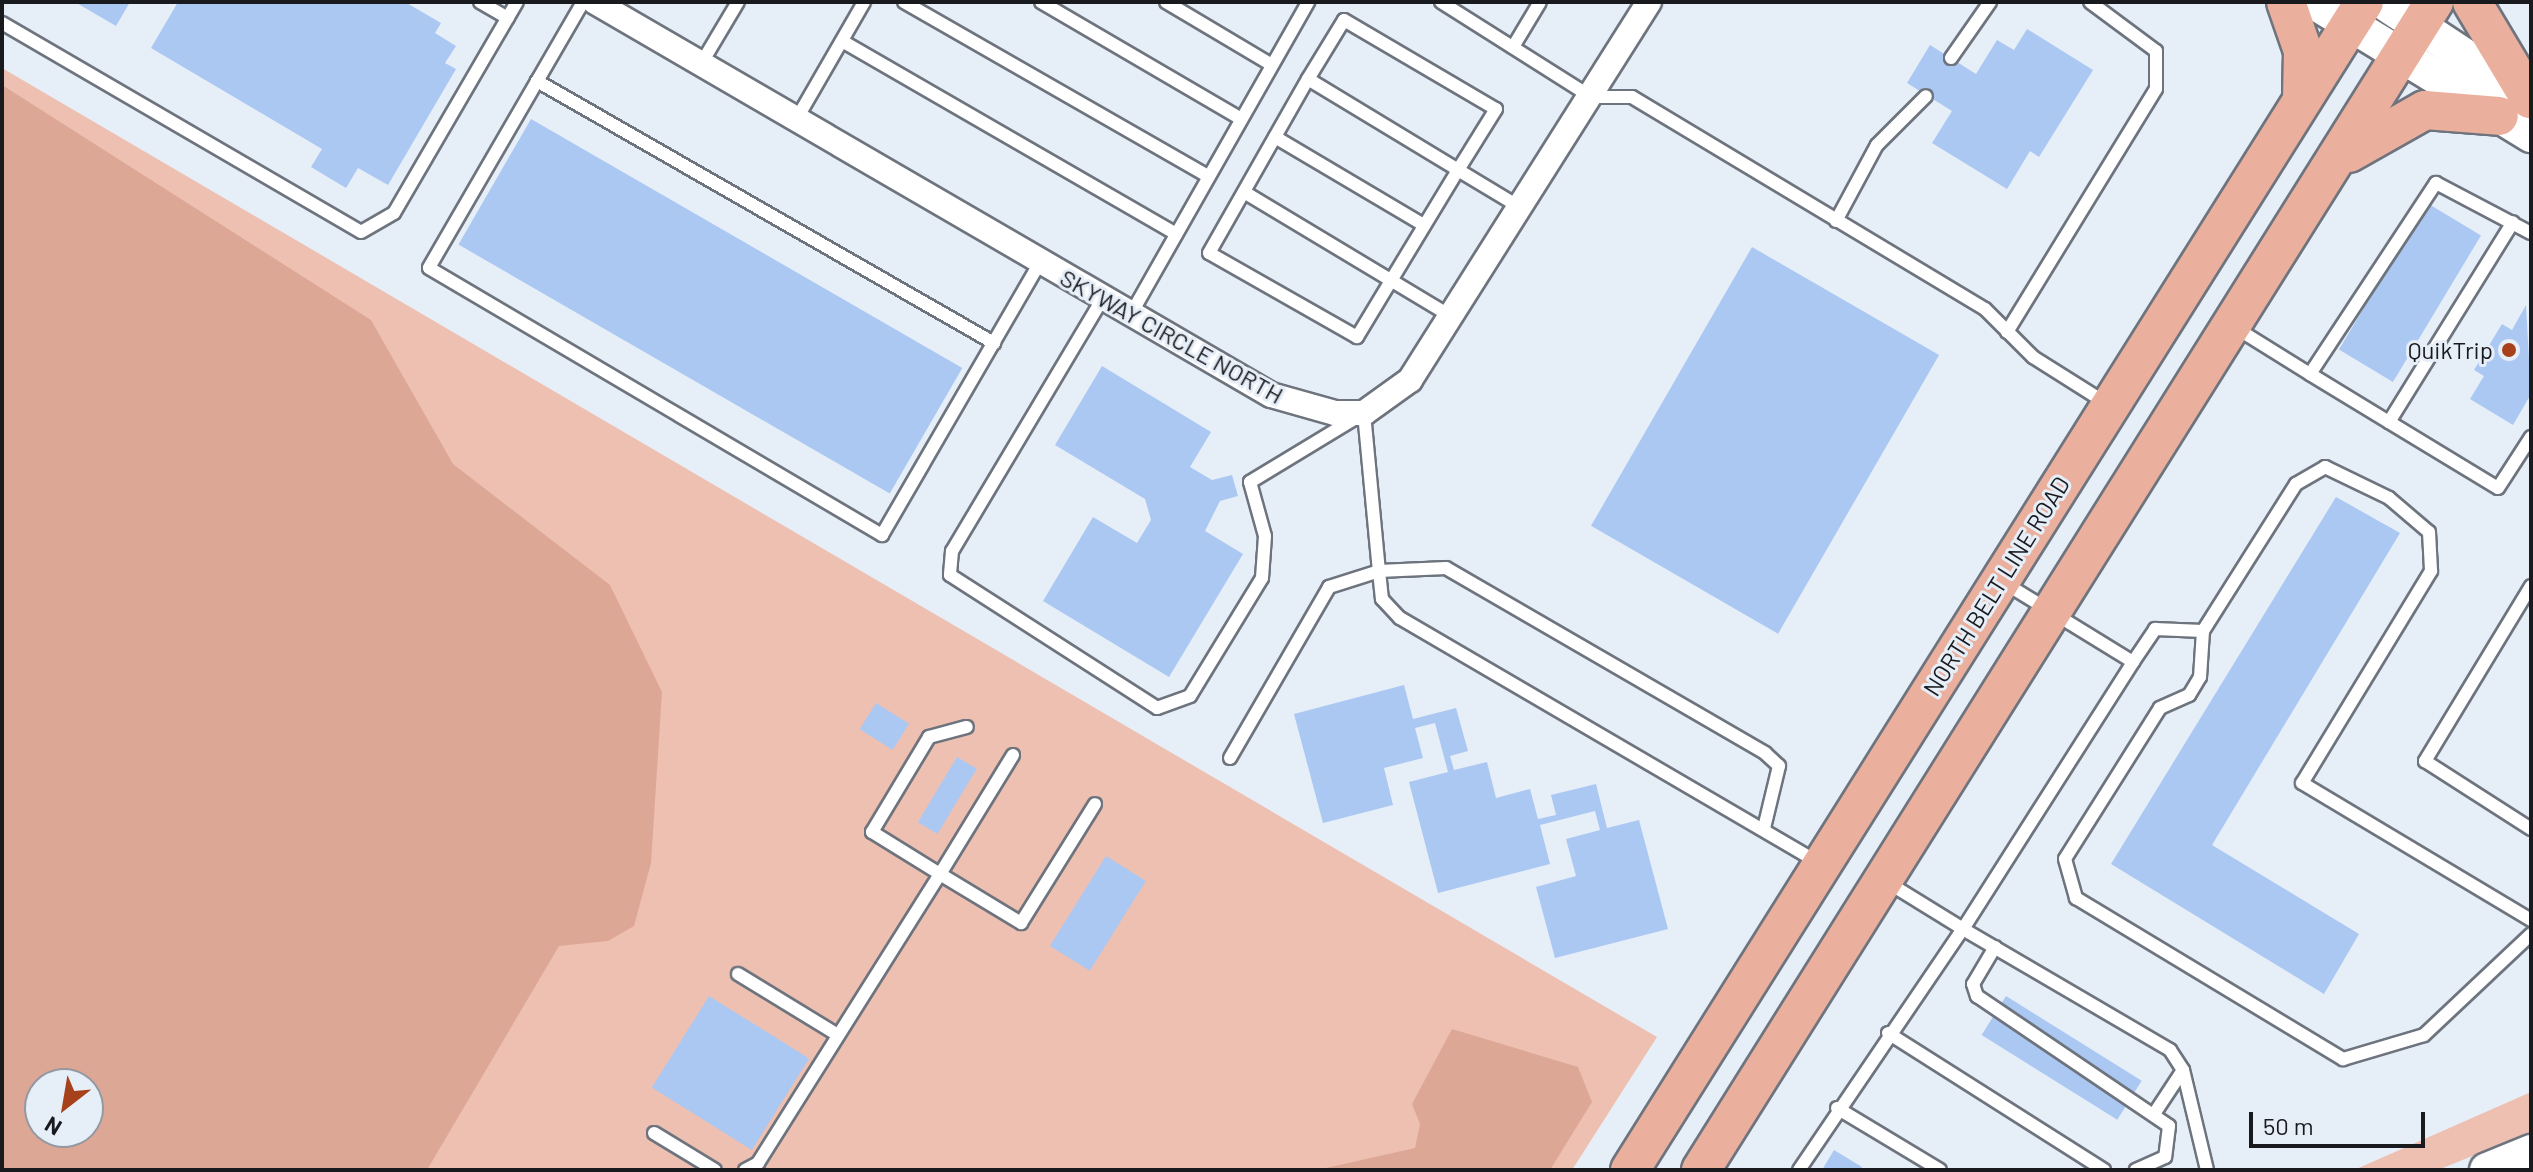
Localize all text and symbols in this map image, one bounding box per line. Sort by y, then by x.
street label: SKYWAY CIRCLE NORTH [1055,263,1289,409]
place label: QuikTrip [2408,336,2493,364]
marker: QuikTrip [2500,341,2518,359]
street label: NORTH BELT LINE ROAD [1917,471,2075,701]
north arrow [24,1068,104,1148]
scale bar [2253,1096,2429,1146]
text: 50 m [2263,1111,2314,1140]
text: N [40,1112,66,1142]

